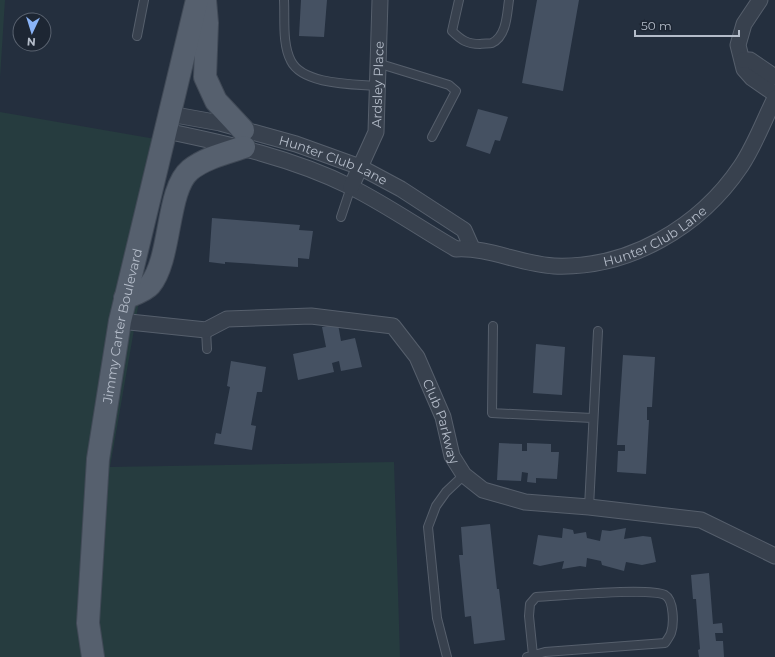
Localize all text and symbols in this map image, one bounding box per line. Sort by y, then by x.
north arrow [12,12,52,52]
scale bar [635,12,739,38]
text: 50 m [641,18,672,33]
text: N [26,35,36,49]
street label: Ardsley Place [368,41,387,128]
street label: Hunter Club Lane [277,132,390,188]
street label: Hunter Club Lane [601,202,710,269]
street label: Jimmy Carter Boulevard [99,247,145,406]
street label: Club Parkway [419,376,463,468]

